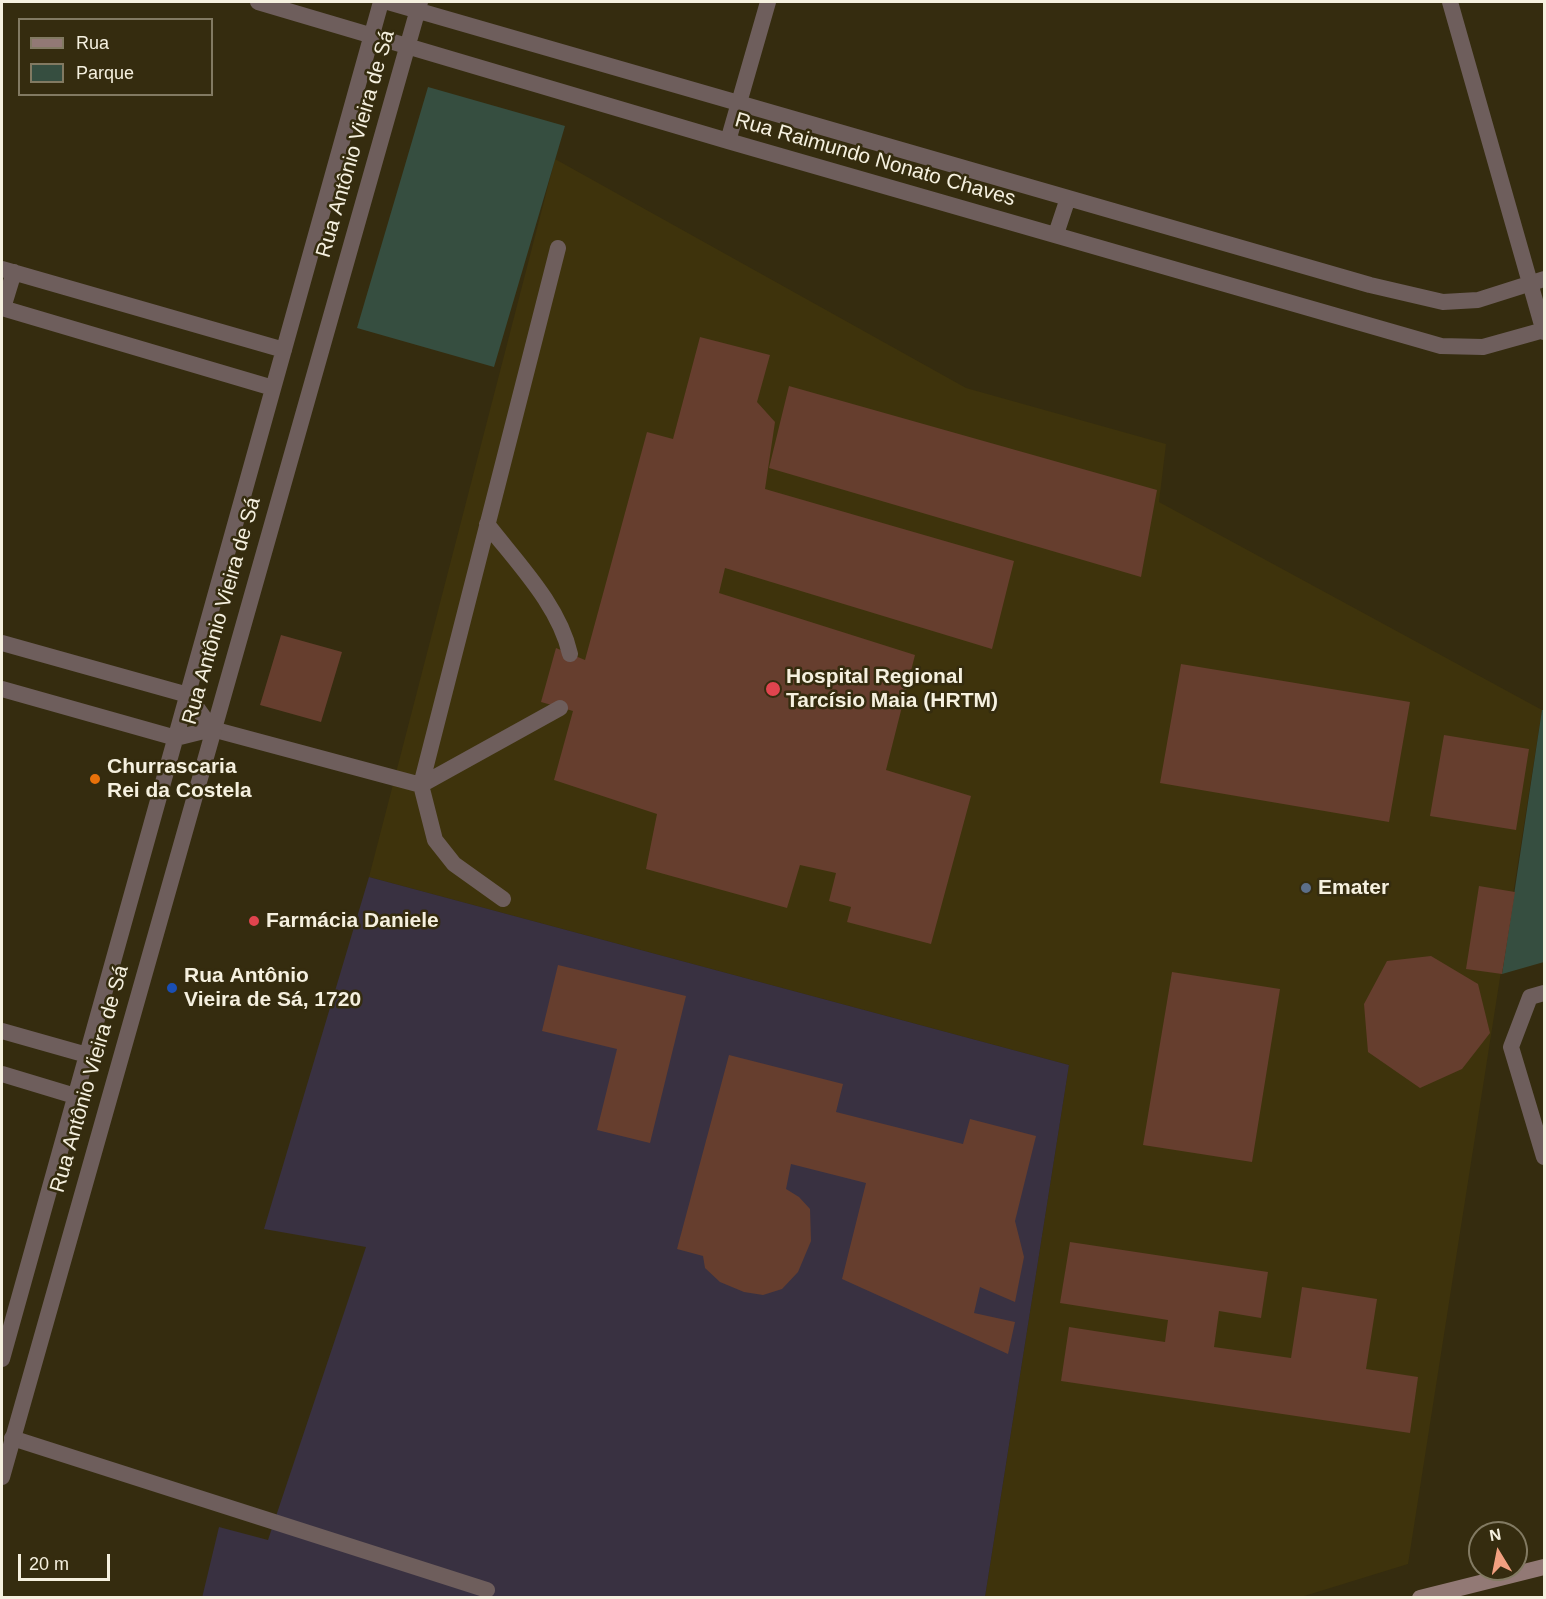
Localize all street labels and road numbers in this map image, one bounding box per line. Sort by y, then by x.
street label: Rua Antônio Vieira de Sá [311,27,401,261]
street label: Rua Raimundo Nonato Chaves [732,108,1018,212]
street label: Rua Antônio Vieira de Sá [177,494,267,728]
street label: Rua Antônio Vieira de Sá [45,962,135,1196]

